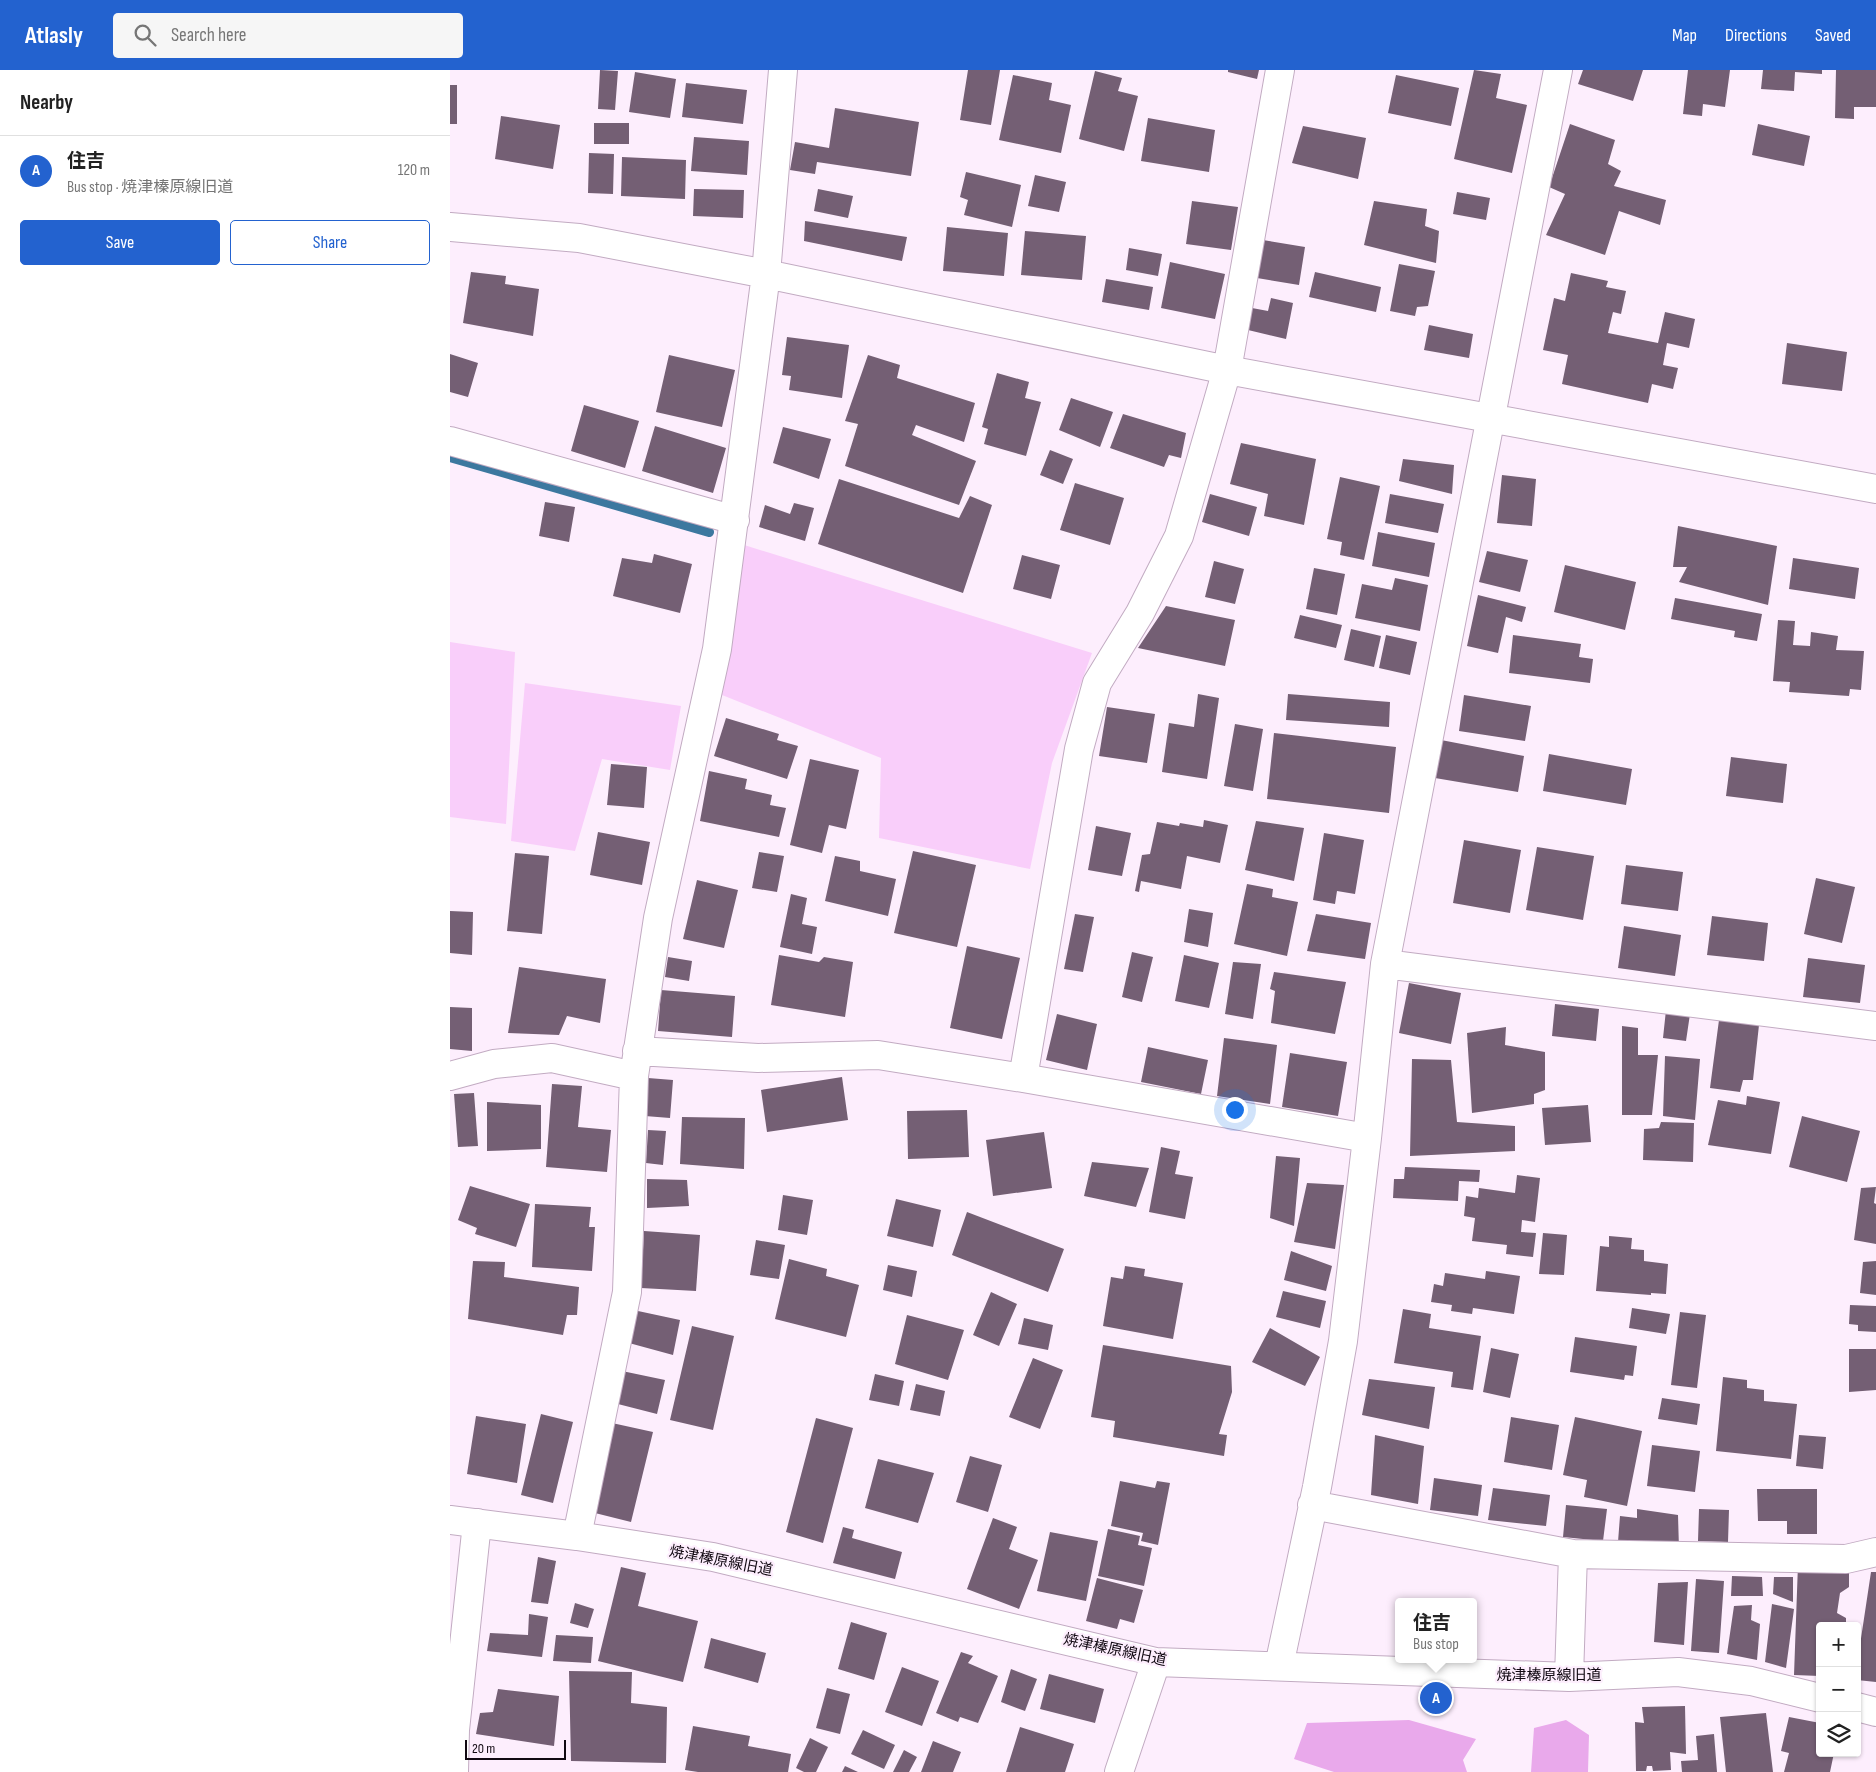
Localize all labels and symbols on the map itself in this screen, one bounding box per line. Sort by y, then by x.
your location [1222,1097,1248,1123]
street label: 焼津榛原線旧道 [668,1542,774,1580]
street label: 焼津榛原線旧道 [1062,1630,1168,1670]
street label: 焼津榛原線旧道 [1496,1666,1602,1685]
pin: A [1420,1679,1452,1717]
scale bar [465,1737,566,1760]

